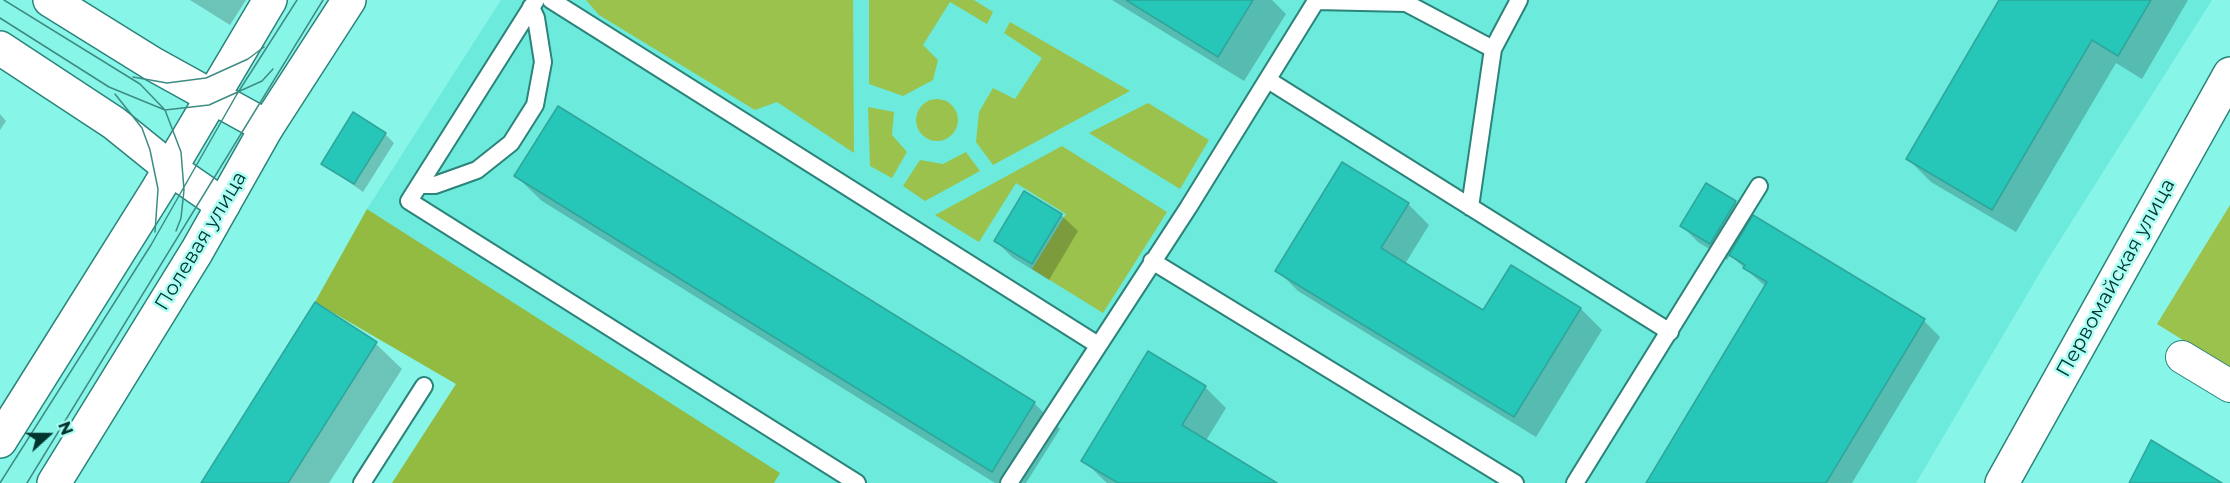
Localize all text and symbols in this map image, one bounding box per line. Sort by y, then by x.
street label: Полевая улица [150,167,252,315]
street label: Первомайская улица [2051,175,2181,381]
north arrow [18,405,78,465]
text: N [54,419,76,438]

